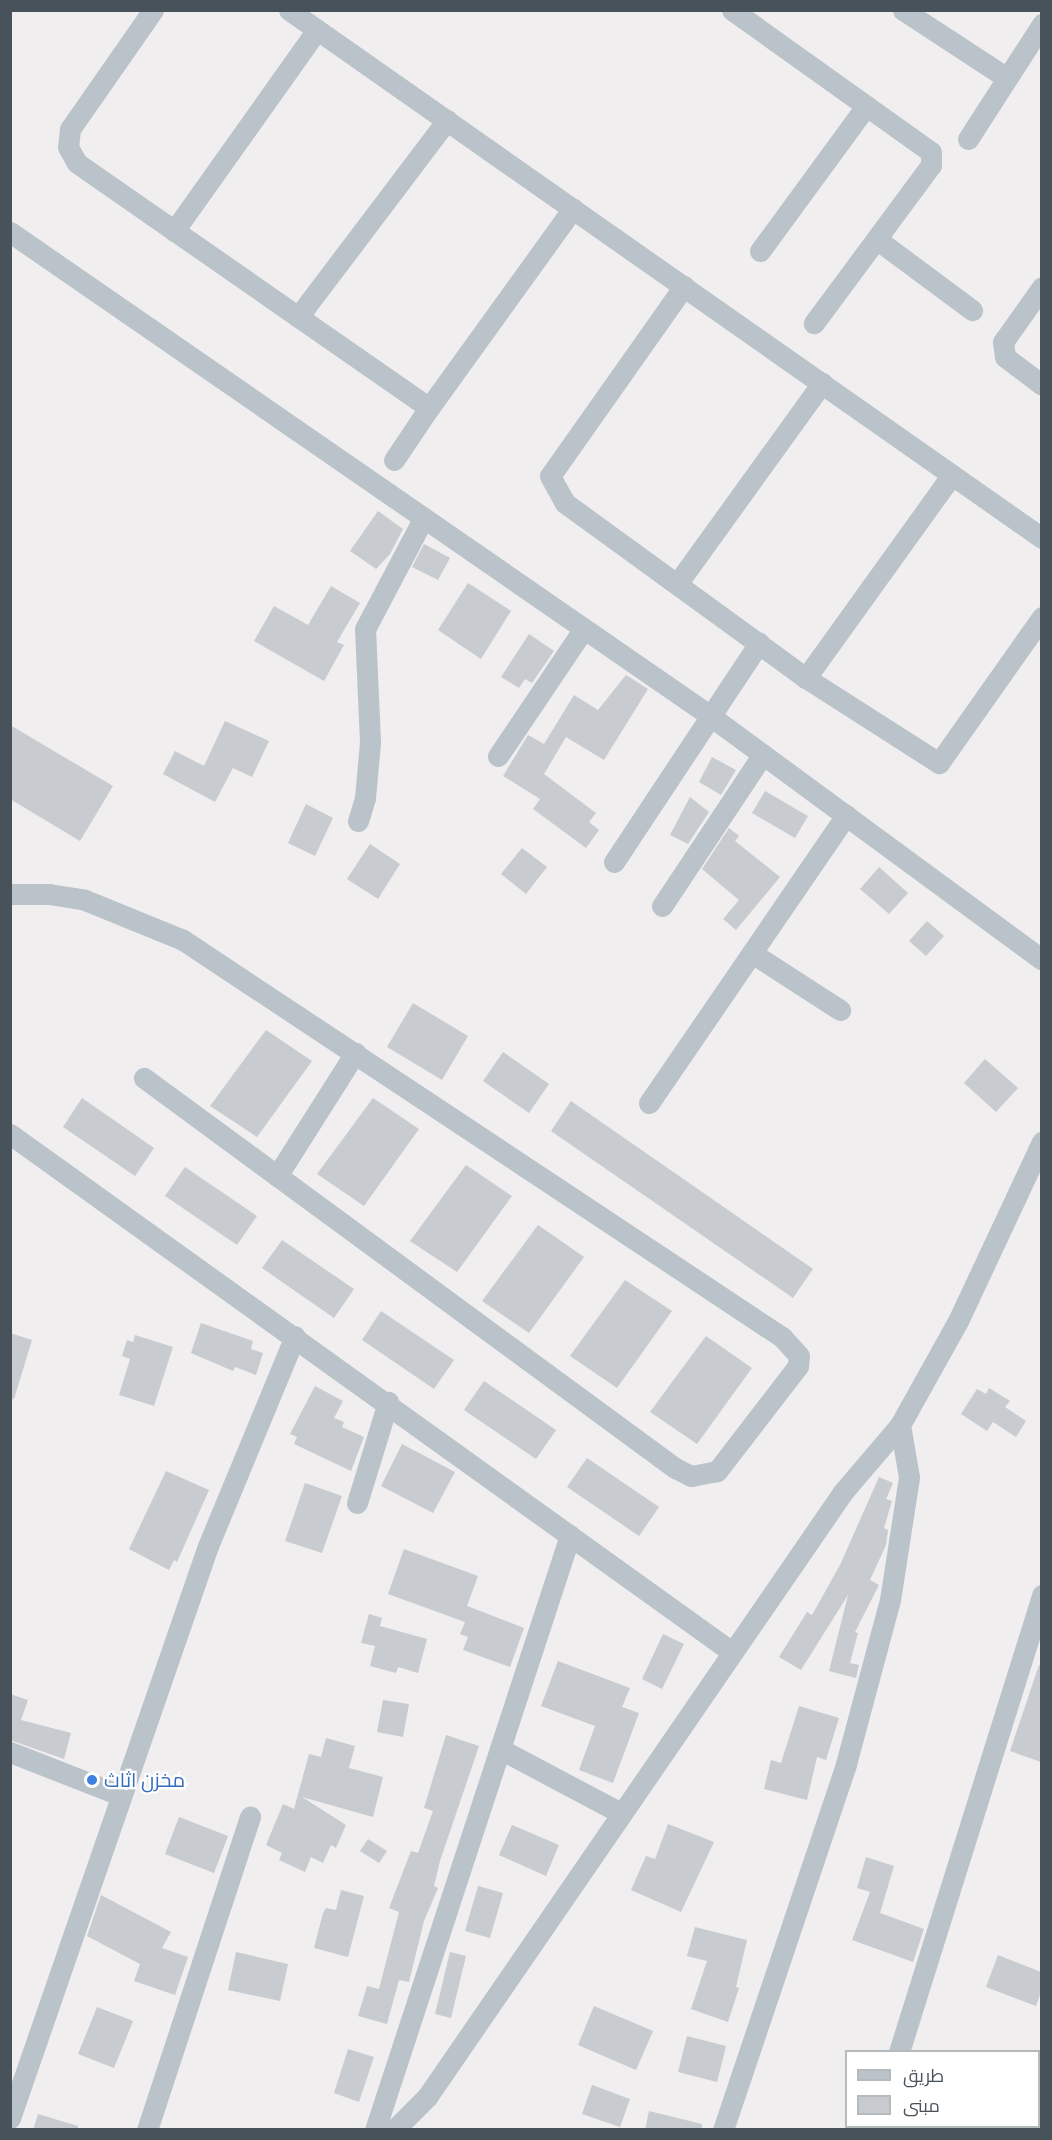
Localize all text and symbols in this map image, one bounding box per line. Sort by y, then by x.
place label: مخزن اثاث [104,1768,185,1792]
marker: مخزن اثاث [85,1773,99,1787]
legend [845,2050,1040,2128]
text: طريق [903,2065,944,2087]
text: مبنى [903,2095,940,2117]

